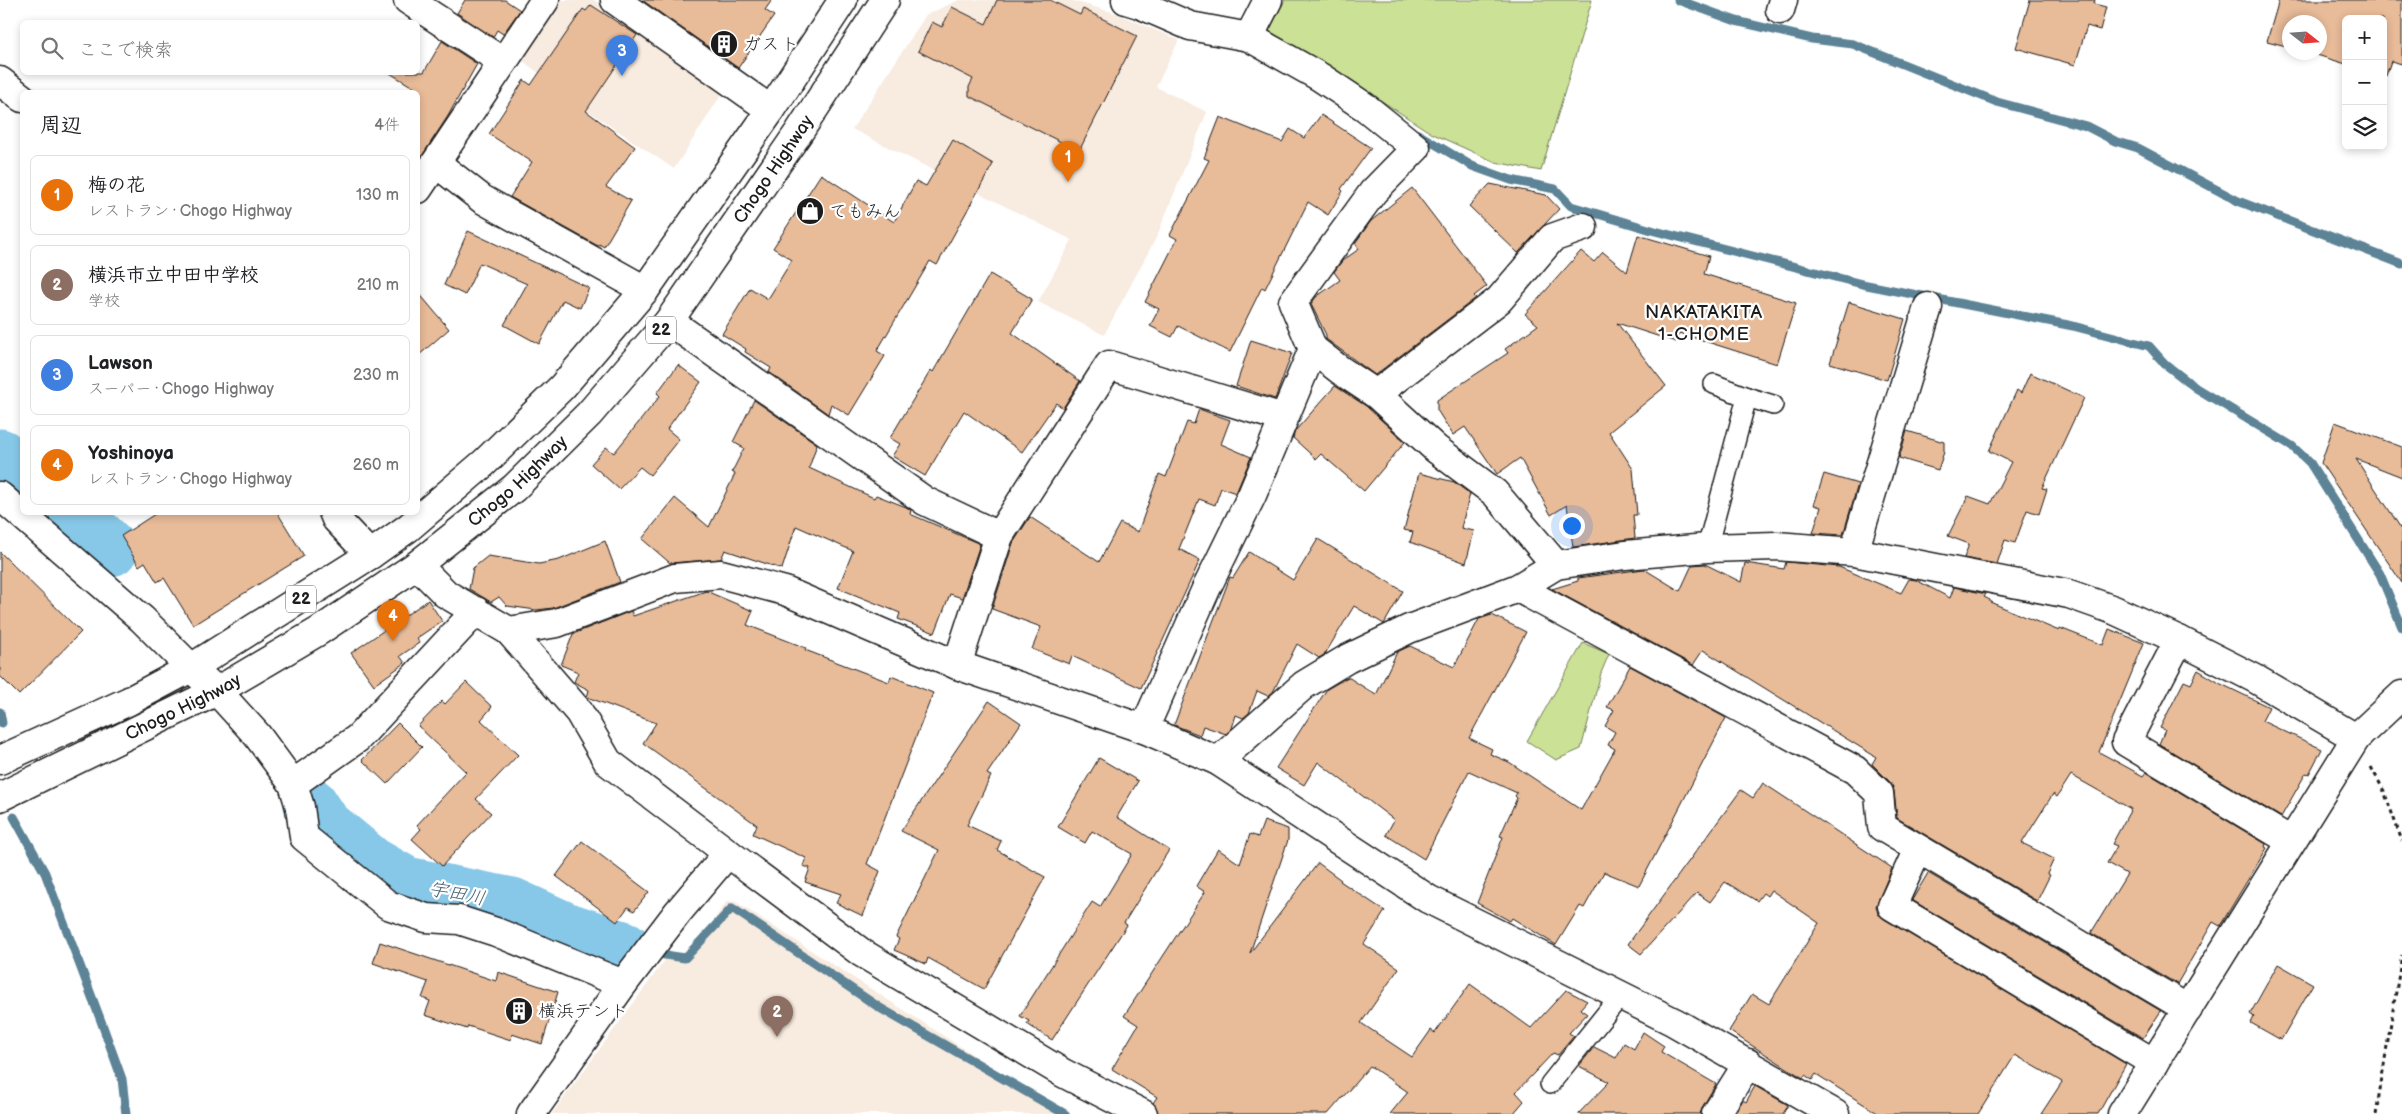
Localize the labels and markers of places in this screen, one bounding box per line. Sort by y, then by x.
building icon: ガスト [709,29,739,59]
place label: ガスト [743,34,799,55]
pin: 3 [606,35,638,76]
pin: 1 [1052,141,1084,182]
shop icon: てもみん [795,196,825,226]
place label: てもみん [829,201,901,222]
pin: 4 [377,600,409,641]
building icon: 横浜テント [504,996,534,1026]
pin: 2 [761,996,793,1037]
place label: 横浜テント [538,1001,628,1022]

